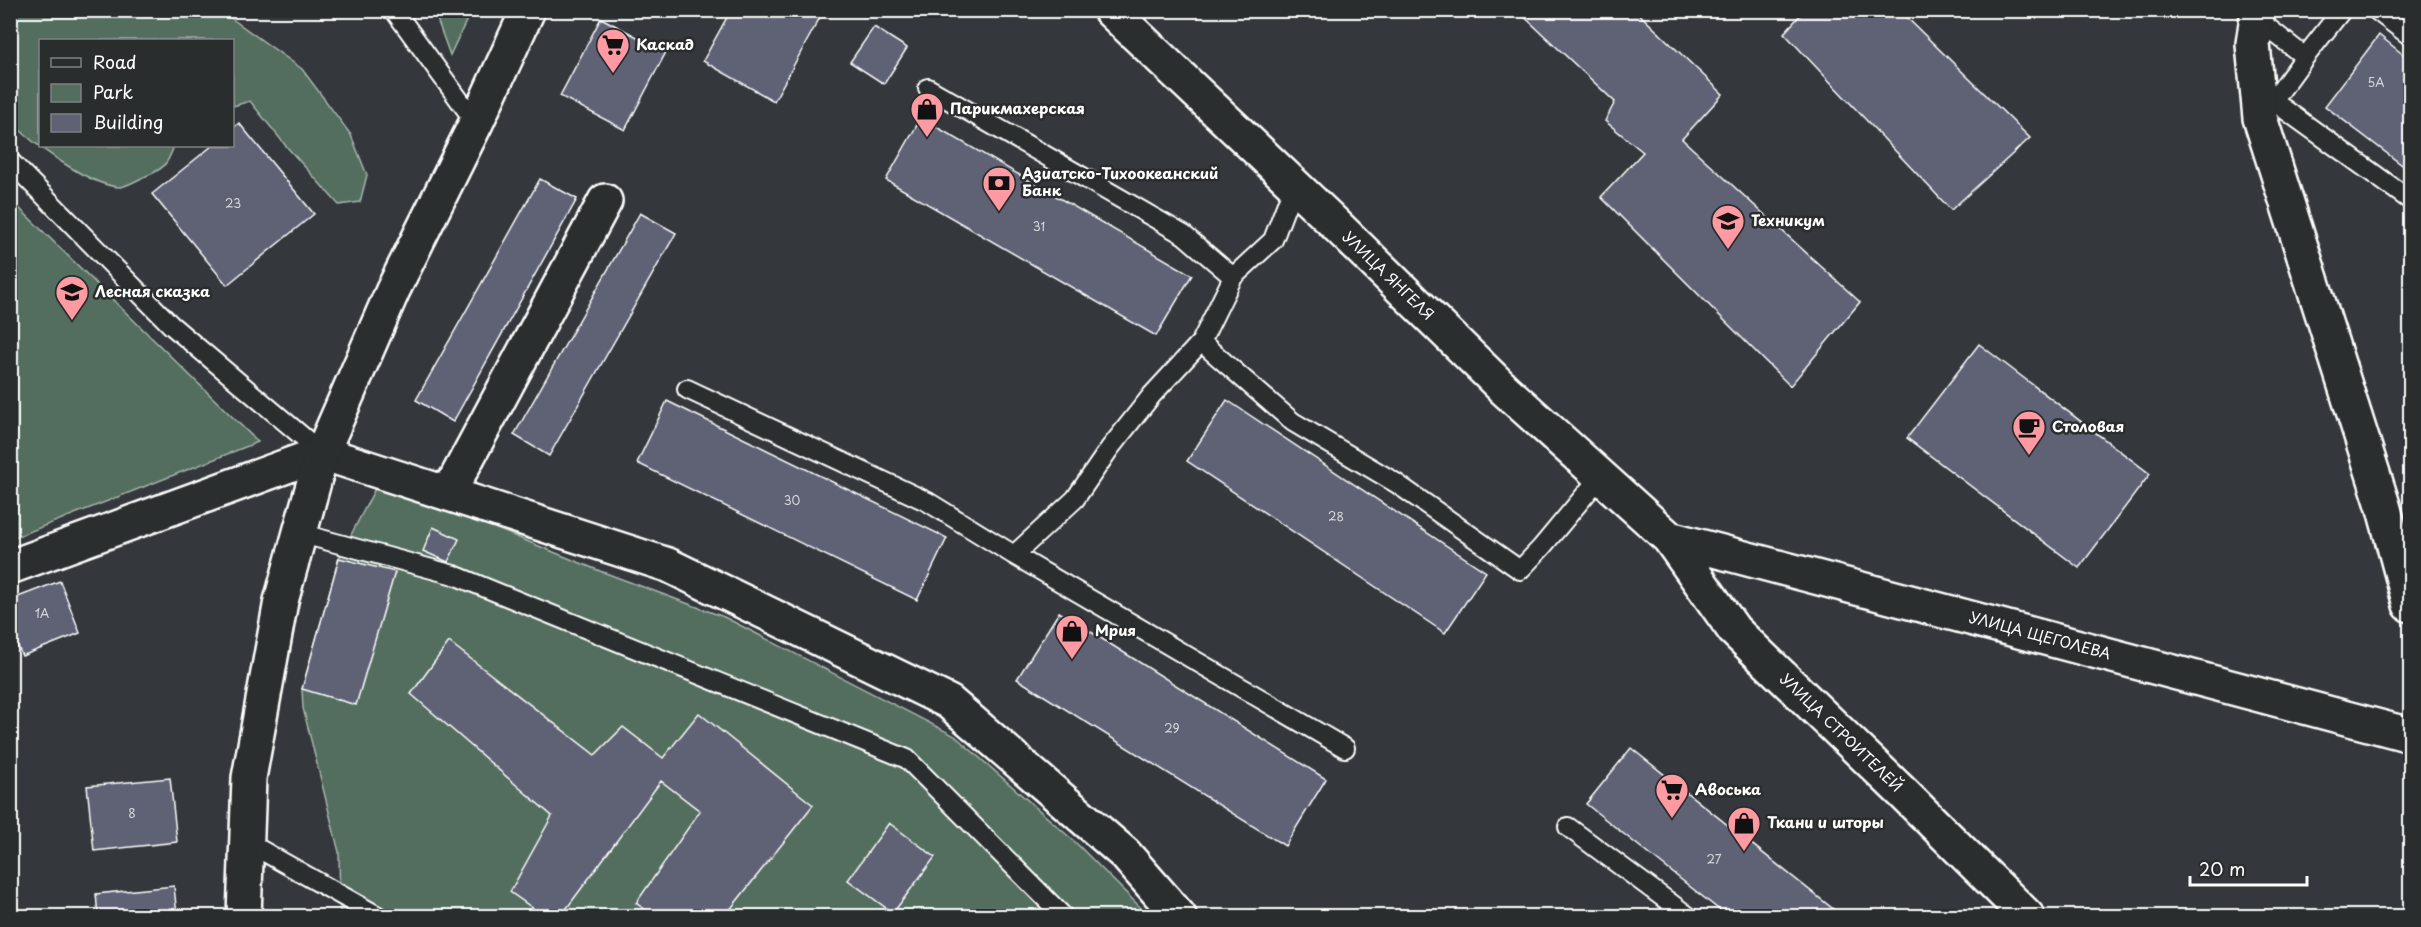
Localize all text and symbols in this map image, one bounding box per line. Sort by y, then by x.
supermarket icon: Каскад [595,27,631,74]
place label: Каскад [636,32,694,55]
legend [39,39,234,147]
text: Road [93,48,137,75]
house number: 5А [2368,73,2384,91]
text: Park [93,78,133,105]
shop icon: Парикмахерская [909,91,945,138]
place label: Парикмахерская [950,96,1085,119]
text: Building [93,108,163,135]
place label: Азиатско-Тихоокеанский Банк [1022,161,1218,201]
bank icon: Азиатско-Тихоокеанский Банк [981,165,1017,212]
house number: 23 [225,194,241,212]
school or university icon: Техникум [1710,203,1746,250]
place label: Техникум [1751,208,1825,231]
house number: 31 [1033,217,1045,235]
street label: УЛИЦА ЯНГЕЛЯ [1338,225,1440,325]
school or university icon: Лесная сказка [54,274,90,321]
place label: Лесная сказка [95,279,210,302]
cafe icon: Столовая [2011,409,2047,456]
place label: Столовая [2052,414,2124,437]
house number: 30 [784,491,801,509]
house number: 28 [1328,507,1344,525]
house number: 1А [35,604,49,622]
street label: УЛИЦА ЩЕГОЛЕВА [1967,605,2114,665]
shop icon: Мрия [1054,613,1090,660]
place label: Мрия [1095,618,1136,641]
street label: УЛИЦА СТРОИТЕЛЕЙ [1776,667,1908,797]
house number: 29 [1164,719,1180,737]
supermarket icon: Авоська [1654,772,1690,819]
place label: Авоська [1695,777,1761,800]
house number: 8 [128,804,136,822]
shop icon: Ткани и шторы [1726,805,1762,852]
place label: Ткани и шторы [1767,810,1884,833]
scale bar [2190,849,2307,887]
house number: 27 [1707,850,1722,868]
text: 20 m [2199,855,2245,882]

